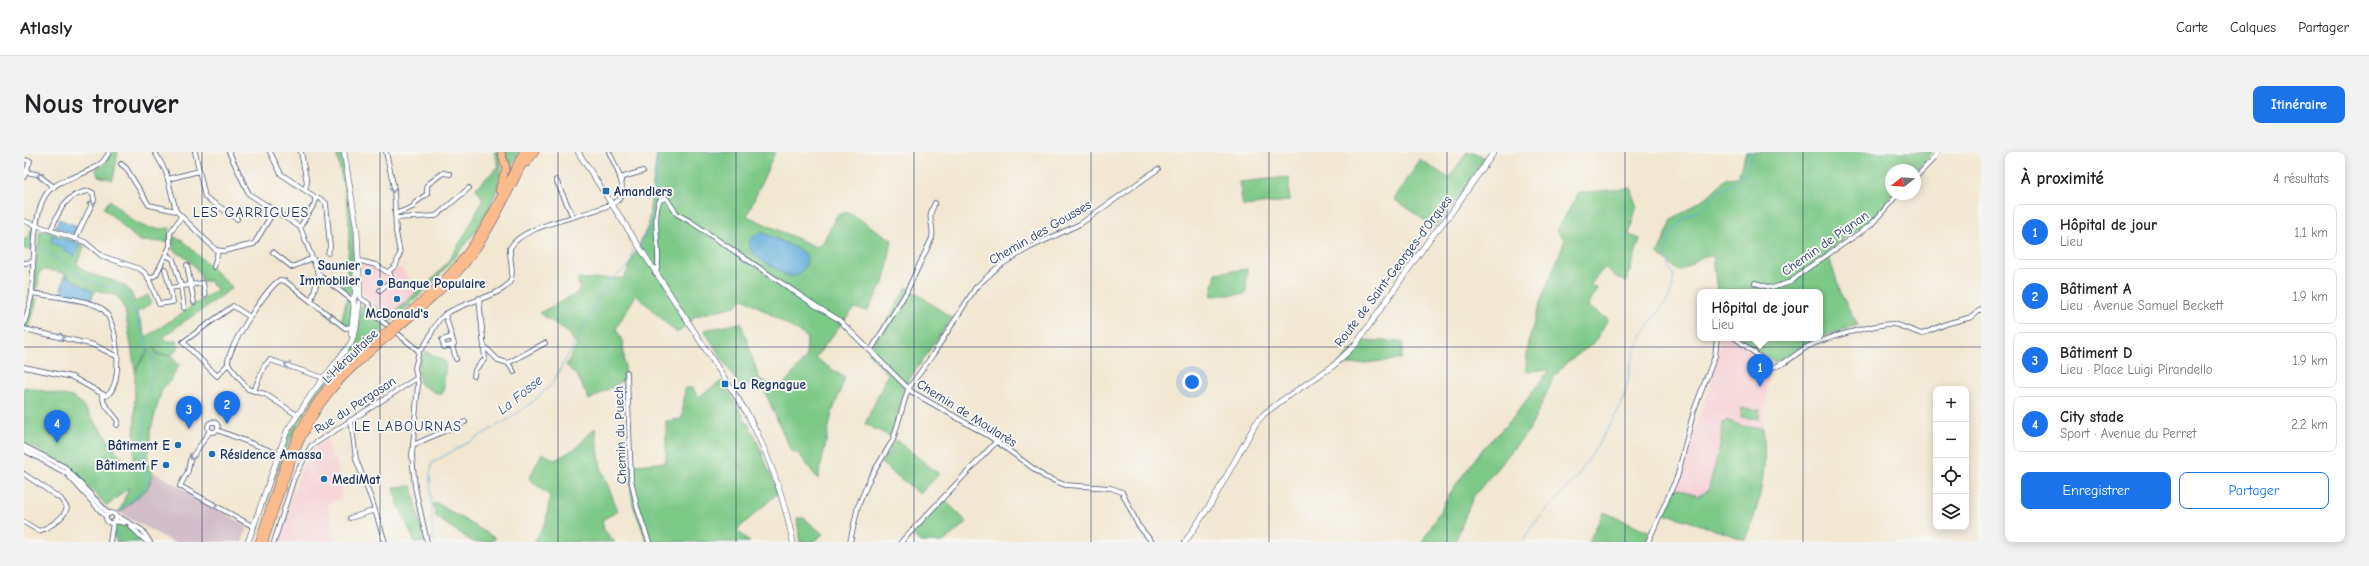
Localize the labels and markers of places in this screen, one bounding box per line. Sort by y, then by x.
place label: Amandiers [614,184,673,199]
marker: Amandiers [601,186,611,196]
place label: Saunier Immobilier [299,258,361,288]
marker: Saunier Immobilier [363,267,373,277]
place label: Banque Populaire [388,276,486,291]
marker: Banque Populaire [375,278,385,288]
marker: McDonald's [392,294,402,304]
place label: McDonald's [365,306,429,321]
pin: 1 [1747,354,1773,387]
place label: La Regnague [733,377,807,392]
marker: La Regnague [720,379,730,389]
pin: 2 [214,391,240,424]
pin: 3 [176,396,202,429]
pin: 4 [44,410,70,443]
place label: Bâtiment E [108,438,170,453]
marker: Bâtiment E [173,440,183,450]
place label: Résidence Amassa [220,447,322,462]
marker: Résidence Amassa [207,449,217,459]
place label: Bâtiment F [96,458,158,473]
marker: Bâtiment F [161,460,171,470]
place label: MediMat [332,472,381,487]
marker: MediMat [319,474,329,484]

